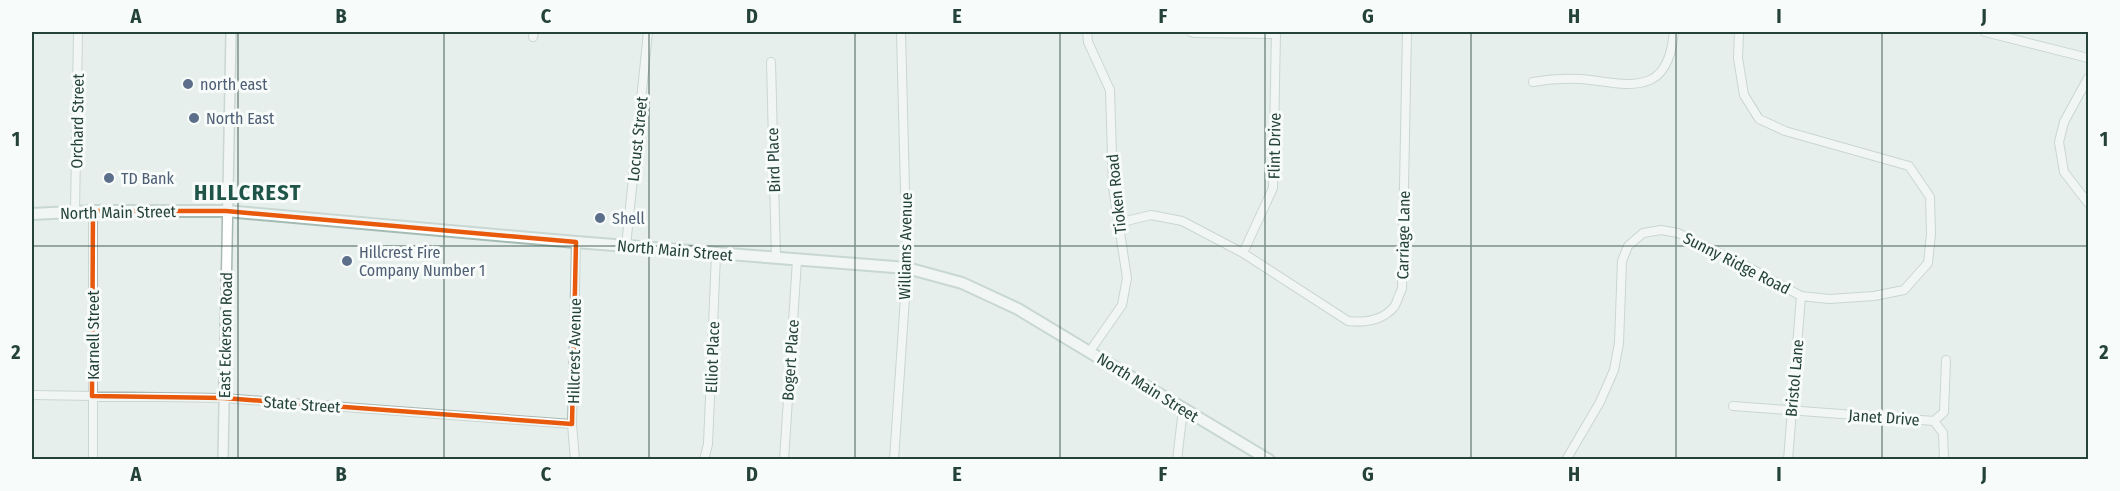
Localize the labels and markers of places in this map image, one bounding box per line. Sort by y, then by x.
place label: north east [200,75,268,94]
marker: north east [181,77,195,91]
place label: North East [206,109,275,128]
marker: North East [187,111,201,125]
place label: TD Bank [121,169,174,188]
marker: TD Bank [102,171,116,185]
place label: Shell [612,209,645,228]
marker: Shell [593,211,607,225]
place label: Hillcrest Fire Company Number 1 [359,243,485,280]
marker: Hillcrest Fire Company Number 1 [340,254,354,268]

